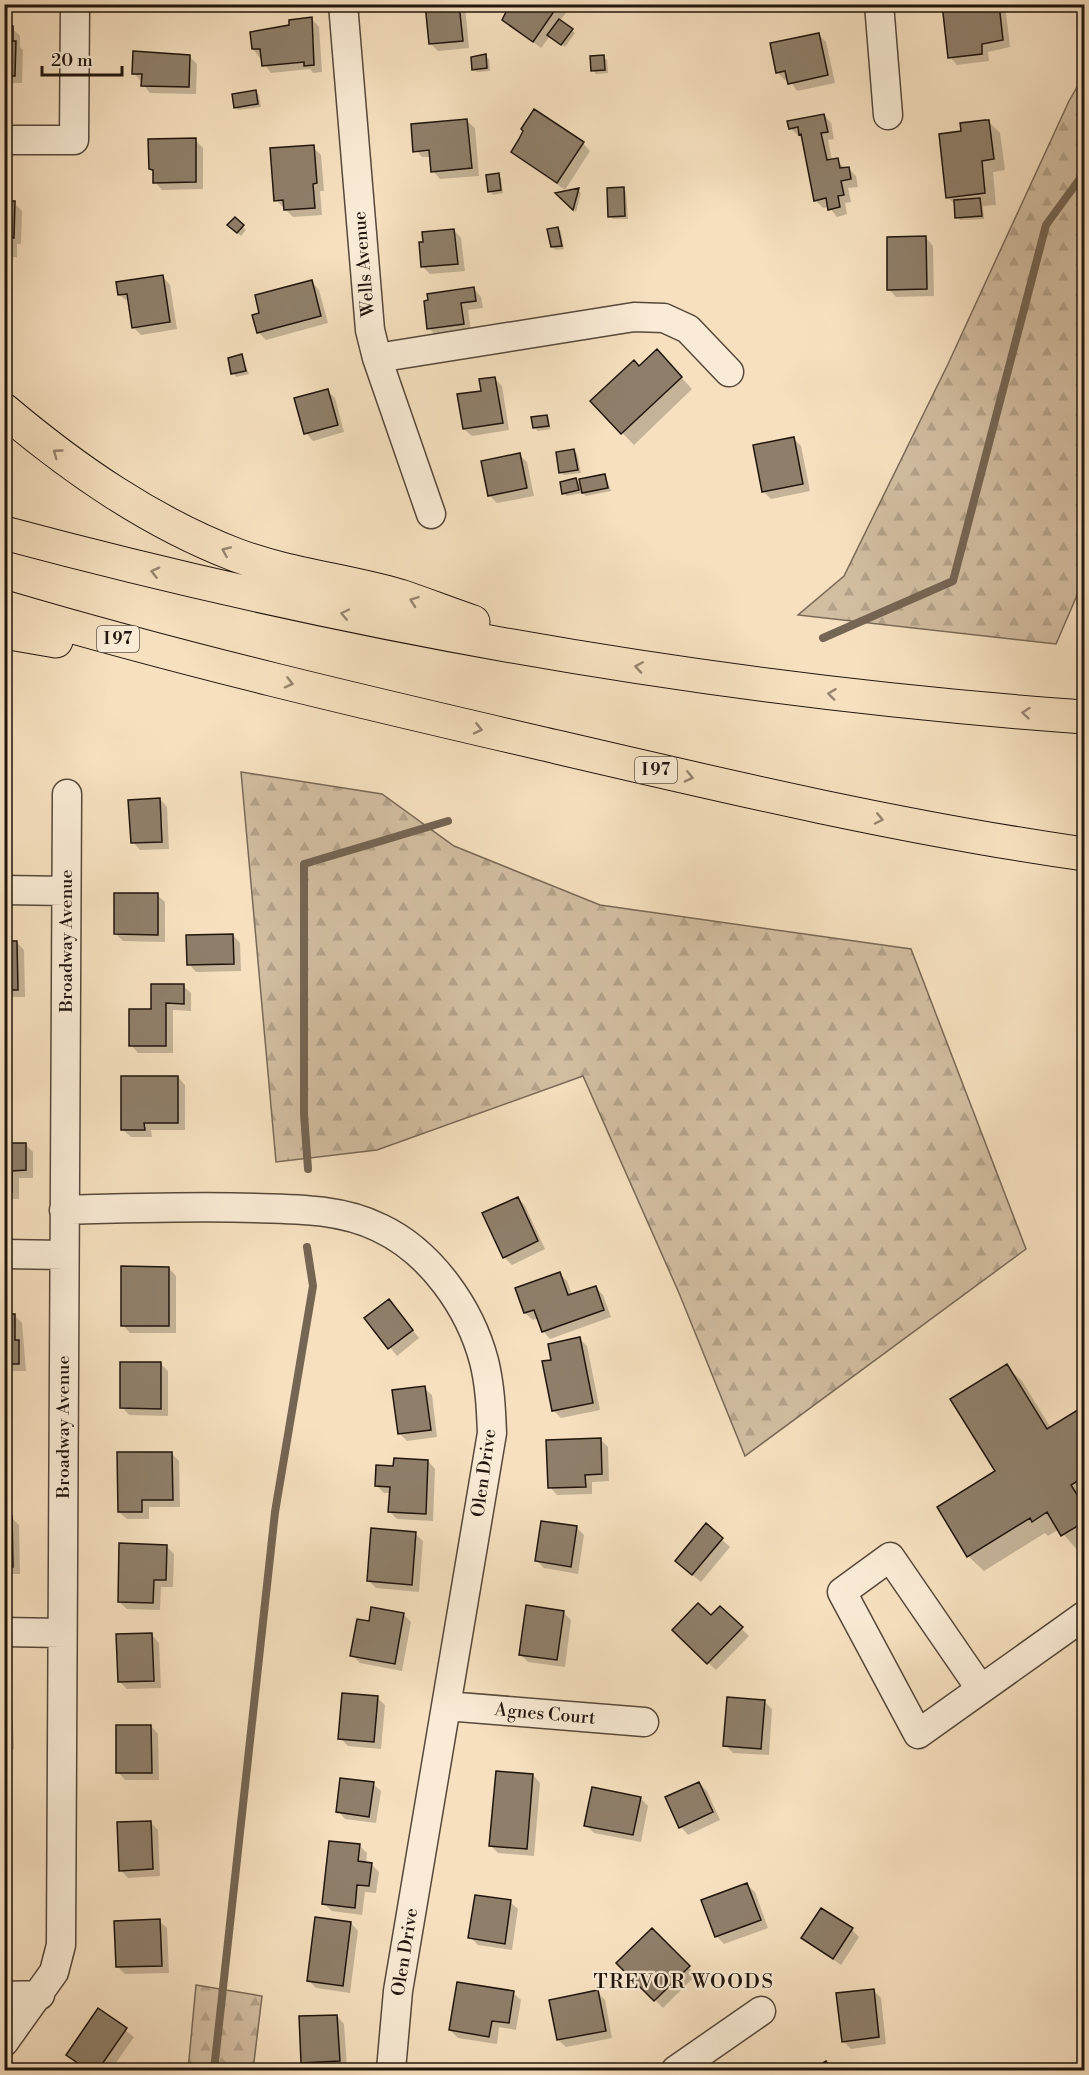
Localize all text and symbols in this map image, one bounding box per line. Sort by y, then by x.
scale bar [42,39,122,77]
text: 20 m [51,49,93,72]
street label: Wells Avenue [348,210,380,319]
one-way arrow [53,450,64,461]
one-way arrow [221,546,232,558]
one-way arrow [150,566,160,579]
one-way arrow [409,596,420,609]
one-way arrow [341,608,351,621]
road number: I 97 [97,626,139,652]
one-way arrow [634,662,644,674]
one-way arrow [283,676,293,689]
one-way arrow [828,688,837,701]
one-way arrow [1022,707,1031,720]
one-way arrow [473,721,483,734]
road number: I 97 [635,757,677,783]
one-way arrow [683,770,693,783]
one-way arrow [874,812,884,825]
street label: Broadway Avenue [55,869,78,1014]
street label: Broadway Avenue [52,1355,75,1500]
street label: Olen Drive [466,1427,502,1519]
street label: Agnes Court [493,1698,597,1730]
street label: Olen Drive [387,1906,423,1998]
district label: TREVOR WOODS [594,1970,774,1995]

